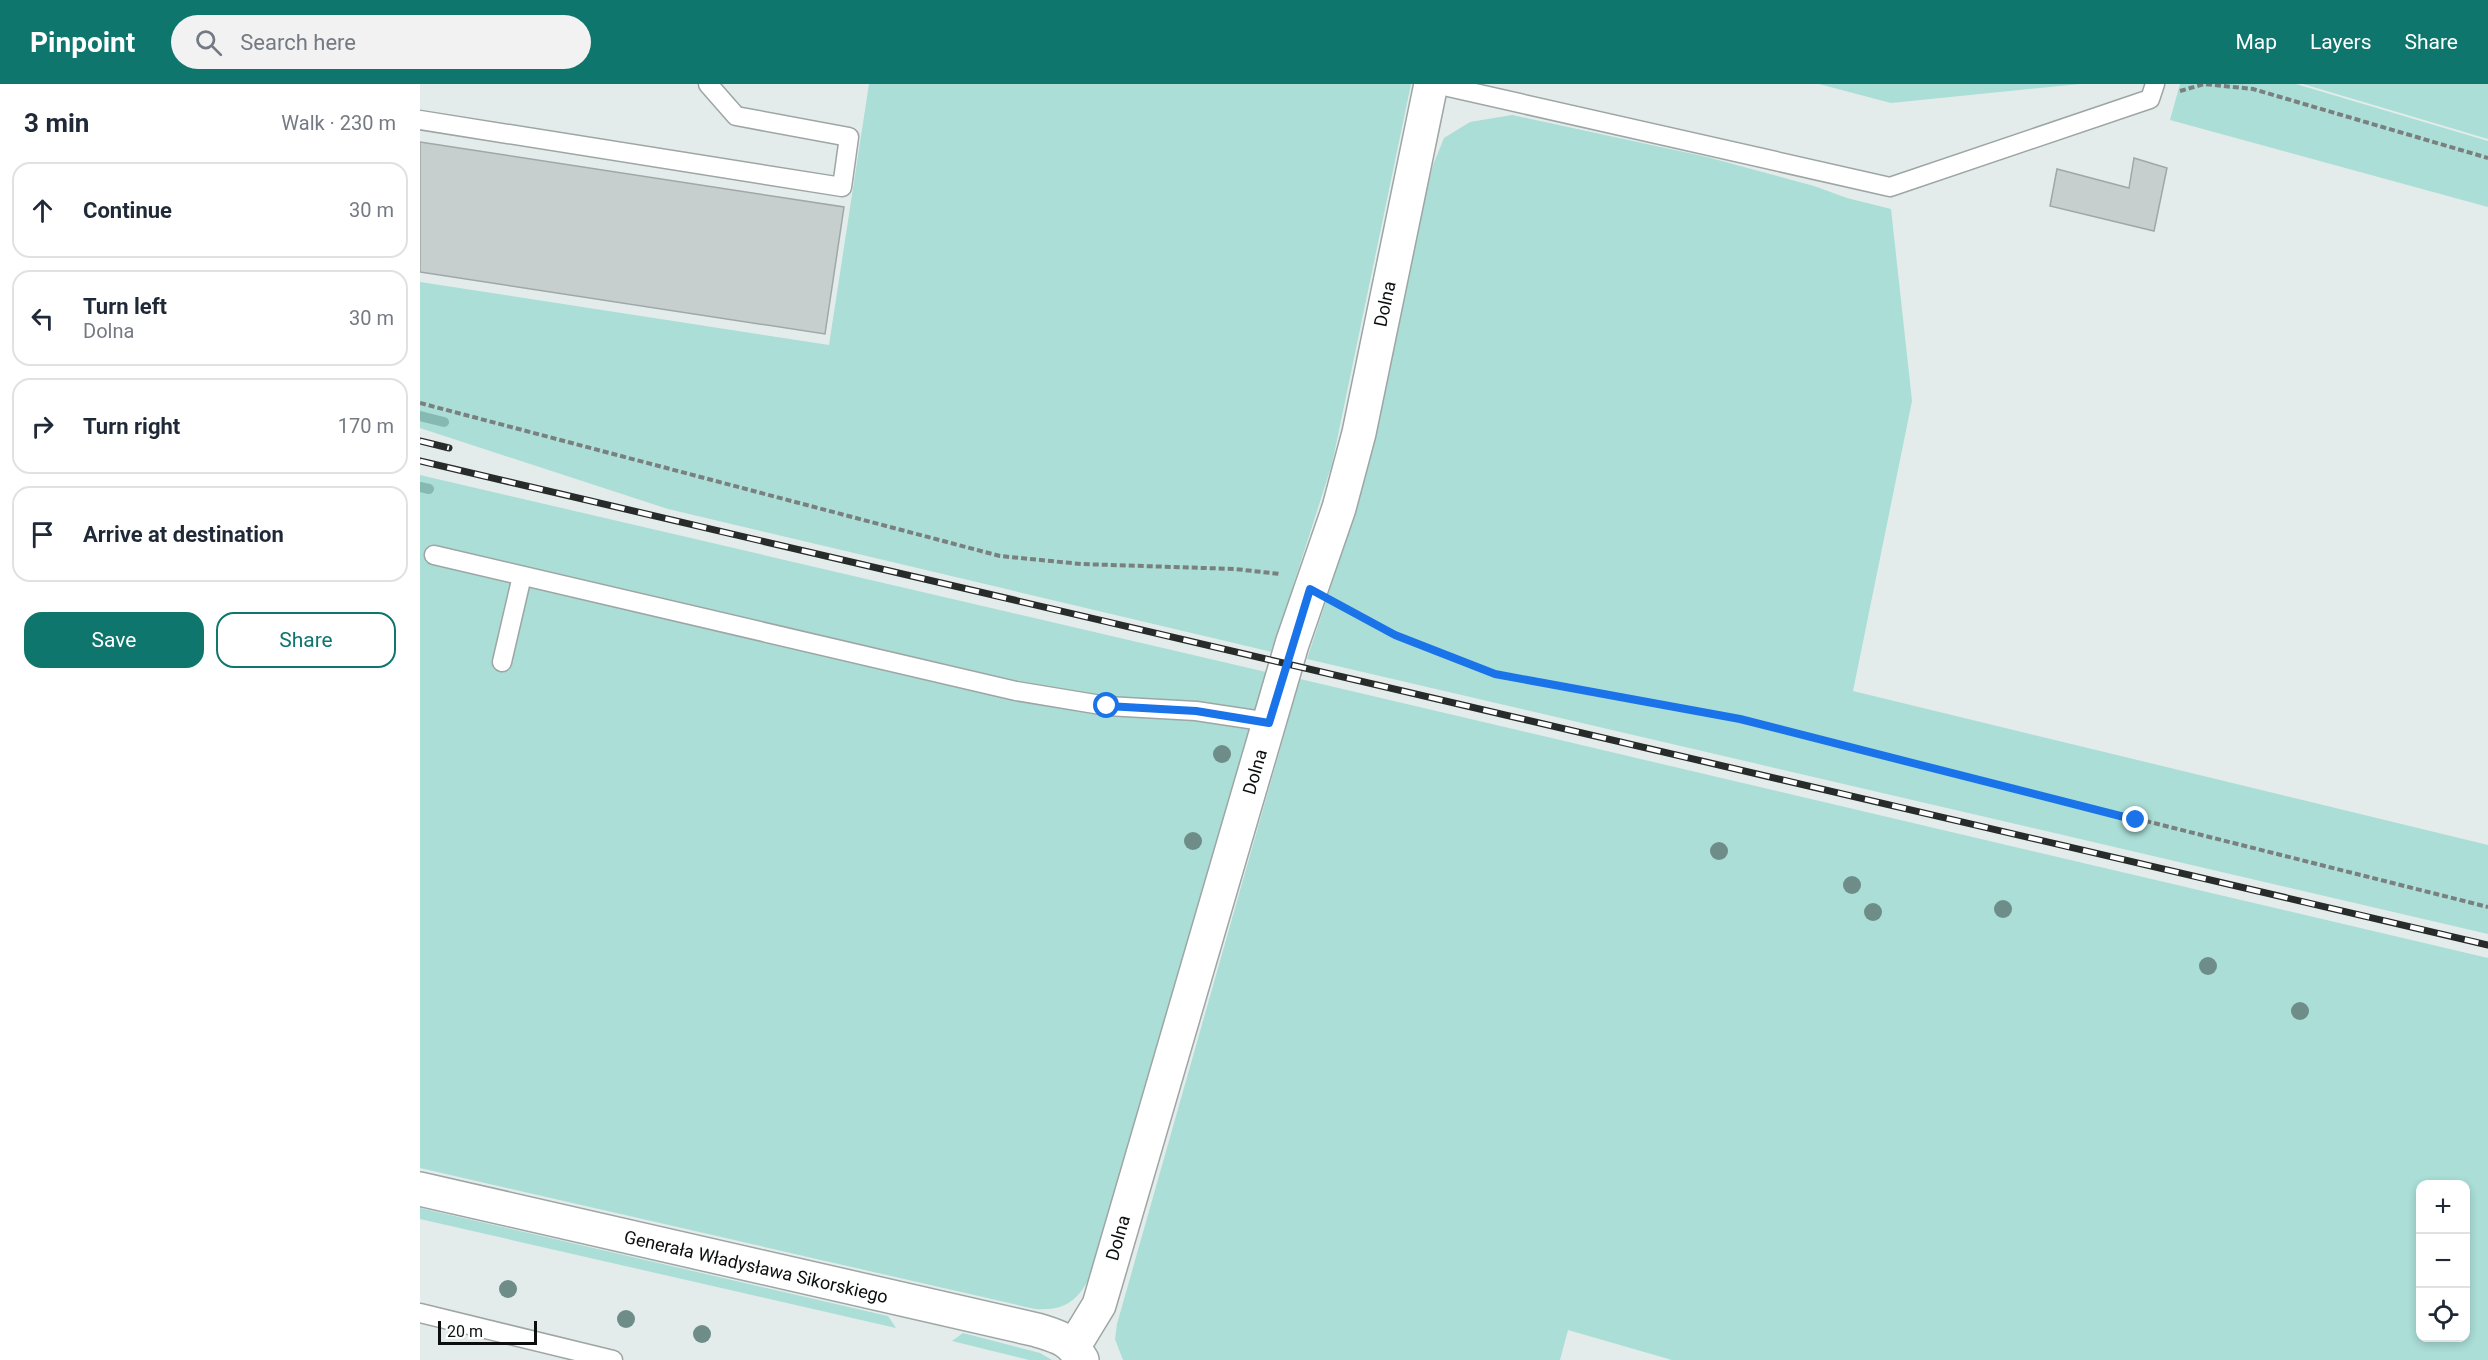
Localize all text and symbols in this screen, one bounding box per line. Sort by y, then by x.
search box [171,15,591,69]
text: Pinpoint [30,26,135,59]
icon: search [192,26,225,59]
text: Search here [240,30,356,55]
text: Map [2235,30,2277,54]
text: Layers [2310,30,2371,54]
text: Share [2404,30,2458,54]
text: 3 min [24,108,89,138]
text: Walk · 230 m [281,111,396,135]
icon: ahead [26,194,59,227]
text: Continue [83,198,172,223]
text: 30 m [349,198,394,222]
street label: Dolna [1369,279,1400,329]
text: Turn left [83,294,167,319]
icon: left [26,302,59,335]
text: 30 m [349,306,394,330]
text: Dolna [83,319,134,343]
icon: right [26,410,59,443]
text: Turn right [83,414,180,439]
text: 170 m [338,414,394,438]
icon: arrive [26,518,59,551]
text: Arrive at destination [83,522,284,547]
button: Save [24,612,204,668]
button: Share [216,612,396,668]
route start [1093,692,1119,718]
street label: Dolna [1238,747,1271,797]
route end [2122,806,2148,832]
map controls [2416,1180,2470,1342]
button: + [2416,1180,2470,1234]
street label: Dolna [1101,1213,1134,1263]
street label: Generała Władysława Sikorskiego [622,1226,890,1307]
button: − [2416,1234,2470,1288]
button: locate [2416,1288,2470,1342]
scale bar [438,1318,537,1346]
text: 20 m [447,1322,483,1341]

